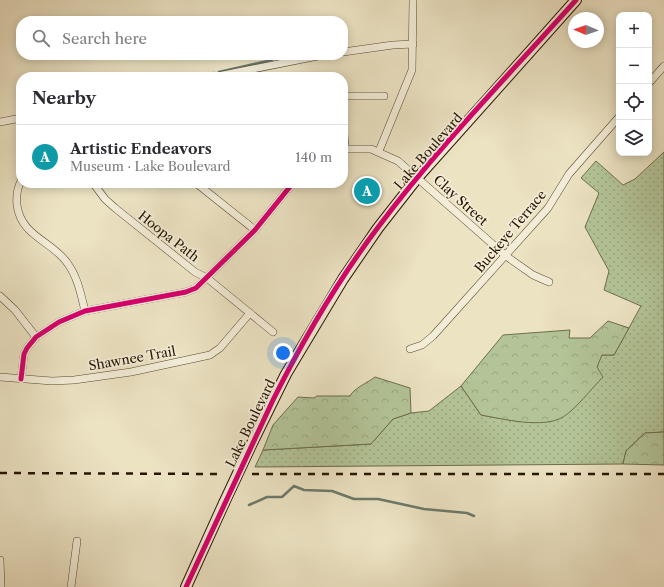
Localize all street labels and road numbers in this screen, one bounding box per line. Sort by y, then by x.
street label: Lake Boulevard [391,110,466,192]
street label: Clay Street [431,171,492,229]
street label: Buckeye Terrace [471,186,549,276]
street label: Hoopa Path [135,207,203,265]
street label: Shawnee Trail [87,342,177,374]
street label: Lake Boulevard [222,376,278,470]

